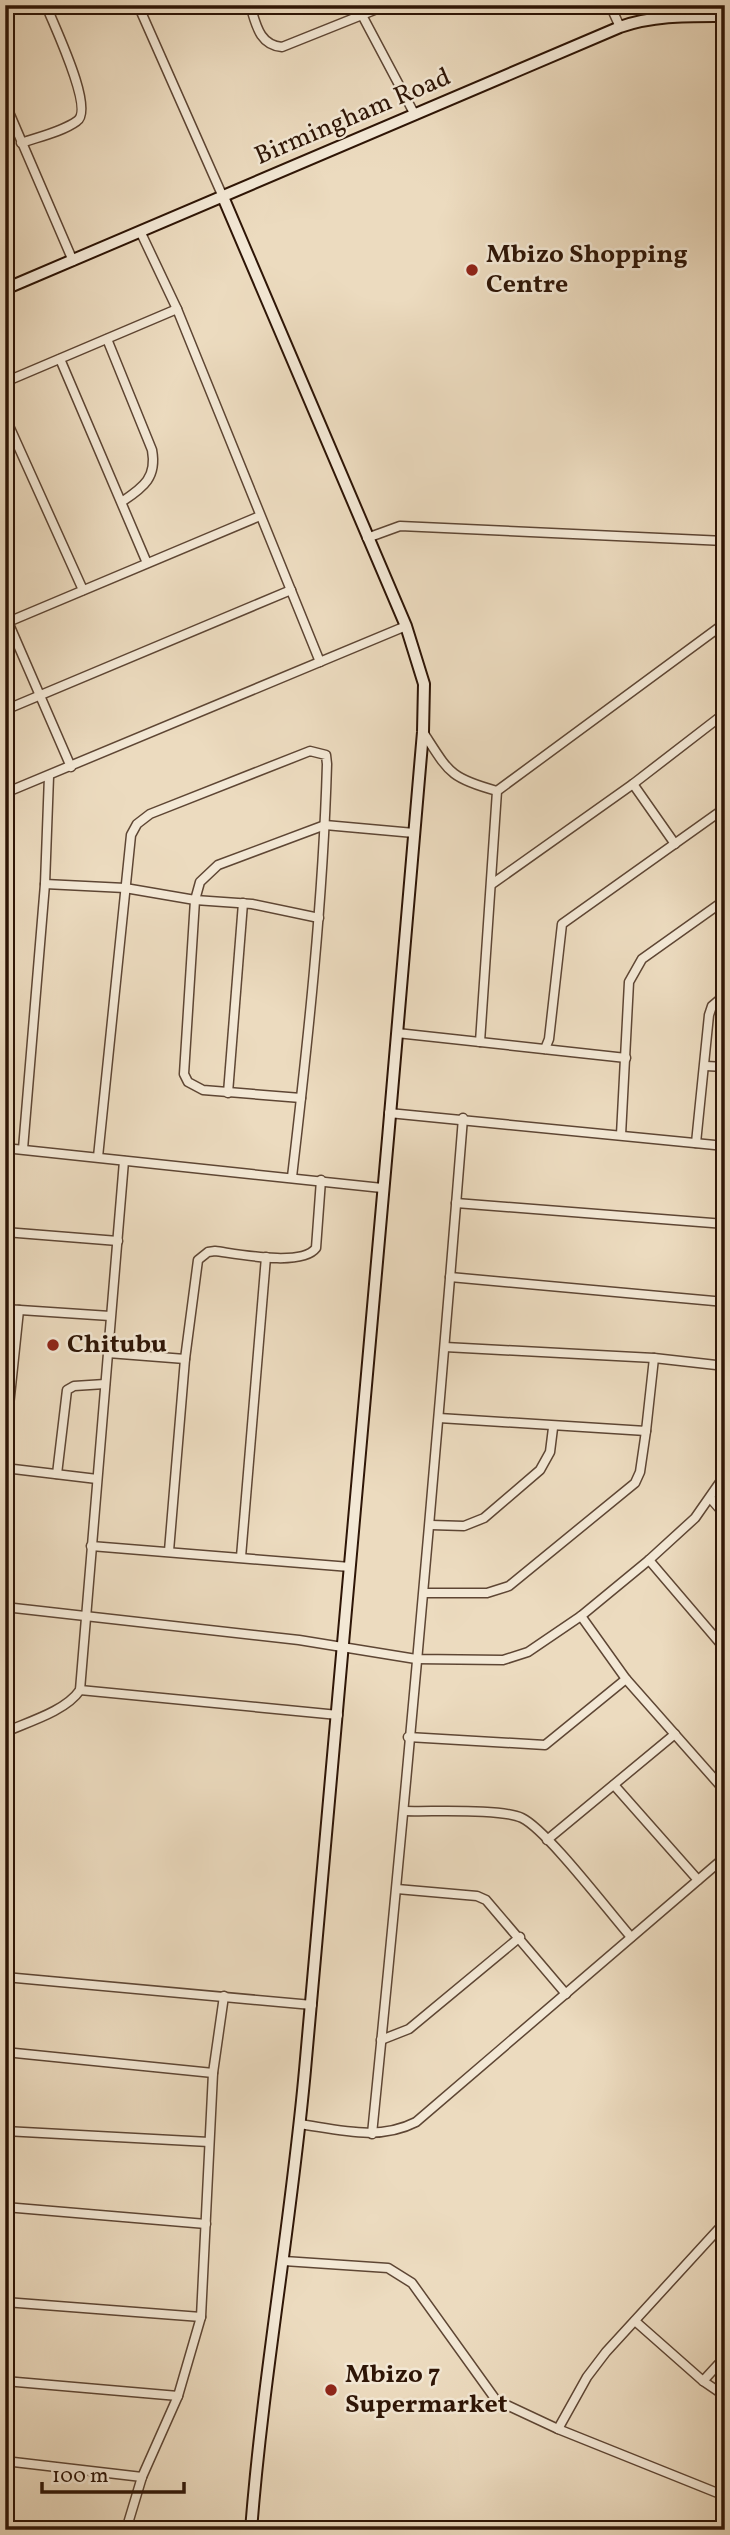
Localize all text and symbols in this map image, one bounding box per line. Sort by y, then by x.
street label: Birmingham Road [249,59,457,175]
place label: Mbizo Shopping Centre [486,237,688,303]
marker: Mbizo Shopping Centre [464,262,480,278]
place label: Chitubu [67,1327,167,1363]
marker: Chitubu [45,1337,61,1353]
place label: Mbizo 7 Supermarket [345,2357,508,2423]
marker: Mbizo 7 Supermarket [323,2382,339,2398]
scale bar [42,2451,184,2495]
text: 100 m [52,2462,109,2491]

